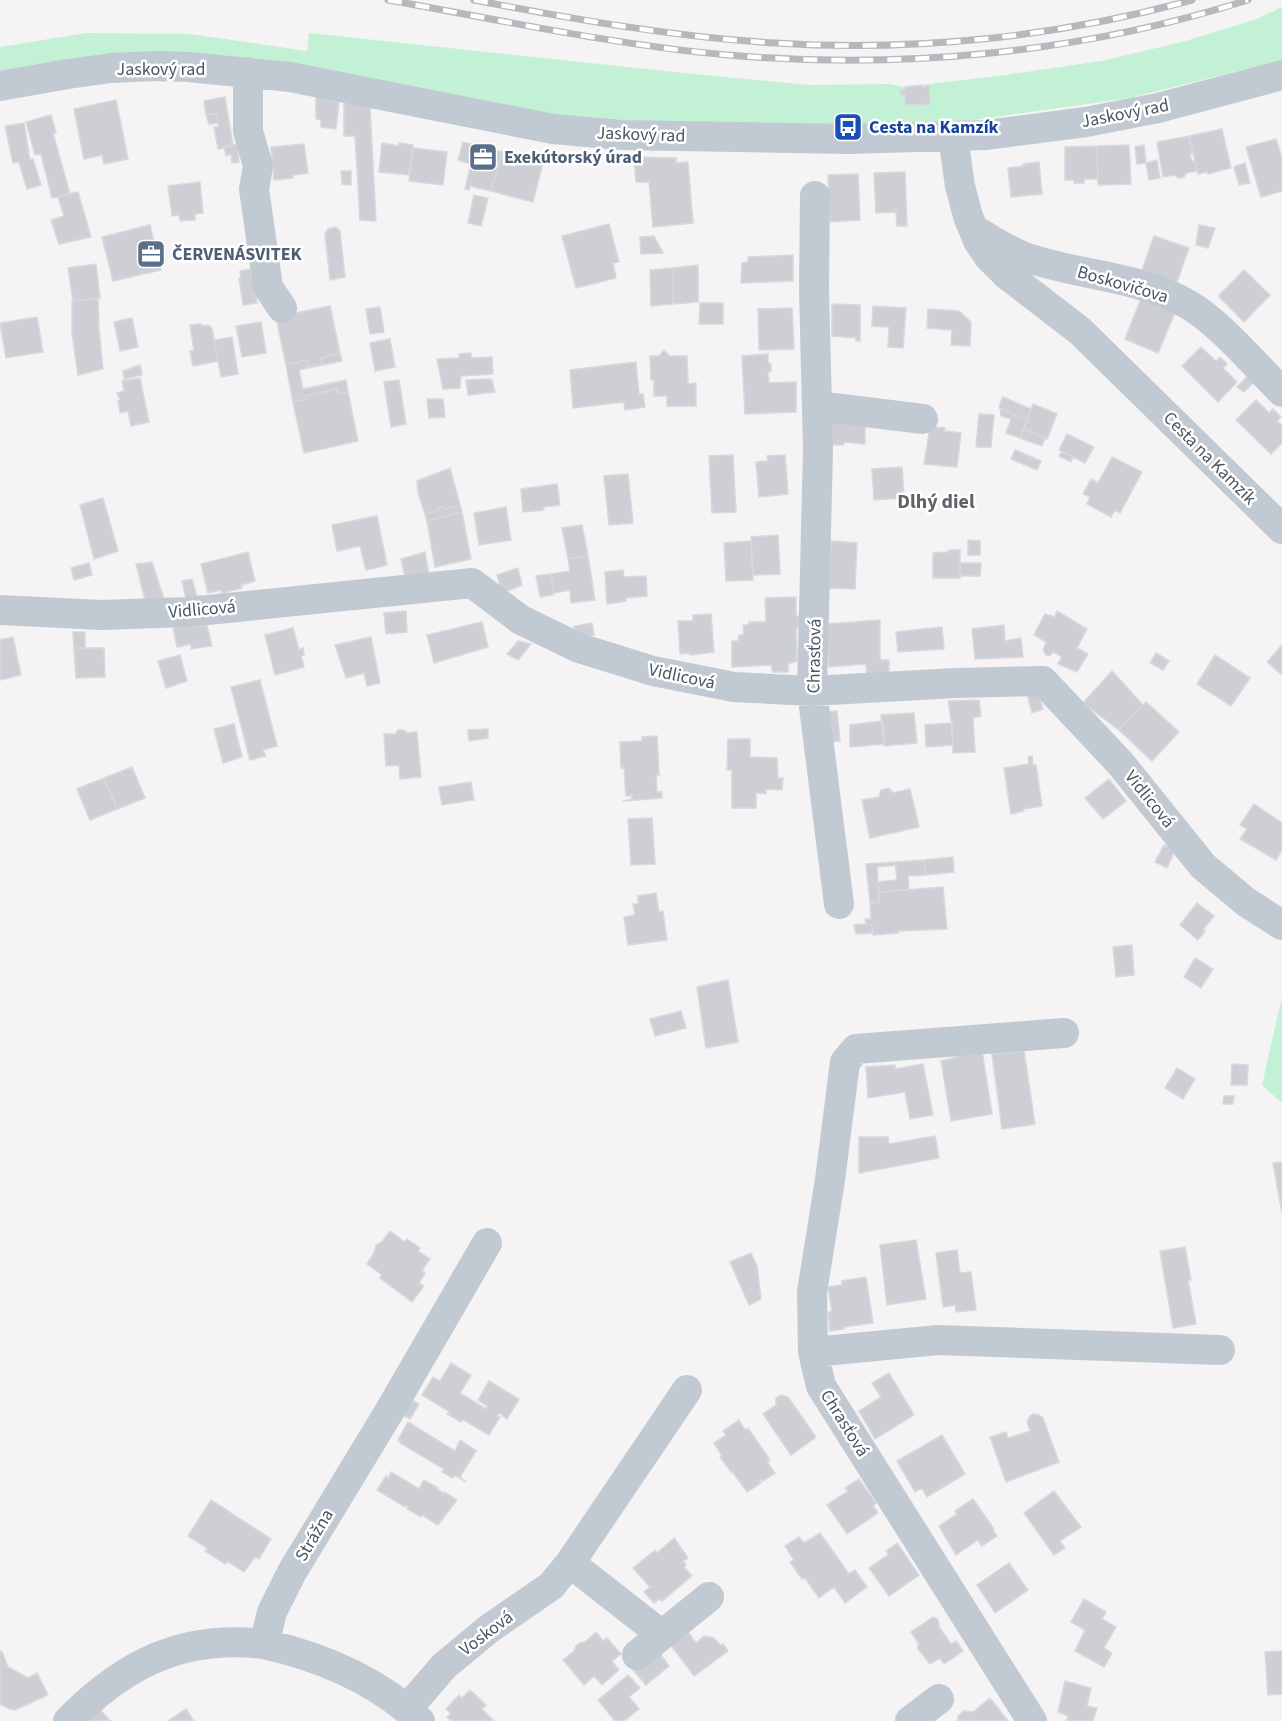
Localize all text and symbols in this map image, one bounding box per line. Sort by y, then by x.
street label: Jaskový rad [117,57,205,82]
street label: Jaskový rad [1079,93,1171,134]
bus stop icon: Cesta na Kamzík [832,111,864,143]
place label: Cesta na Kamzík [869,115,999,140]
street label: Jaskový rad [596,120,686,149]
office icon: Exekútorský úrad [467,141,499,173]
place label: Exekútorský úrad [504,145,642,170]
office icon: ČERVENÁSVITEK [135,238,167,270]
place label: ČERVENÁSVITEK [172,242,303,267]
street label: Boskovičova [1074,260,1171,309]
street label: Cesta na Kamzík [1157,406,1262,511]
district label: Dlhý diel [897,488,975,516]
street label: Vidlicová [167,594,237,625]
street label: Chrasťová [801,618,828,694]
street label: Vidlicová [646,657,717,696]
street label: Vidlicová [1119,765,1181,833]
street label: Chrasťová [814,1385,875,1462]
street label: Strážna [289,1505,340,1566]
street label: Vosková [454,1605,518,1662]

